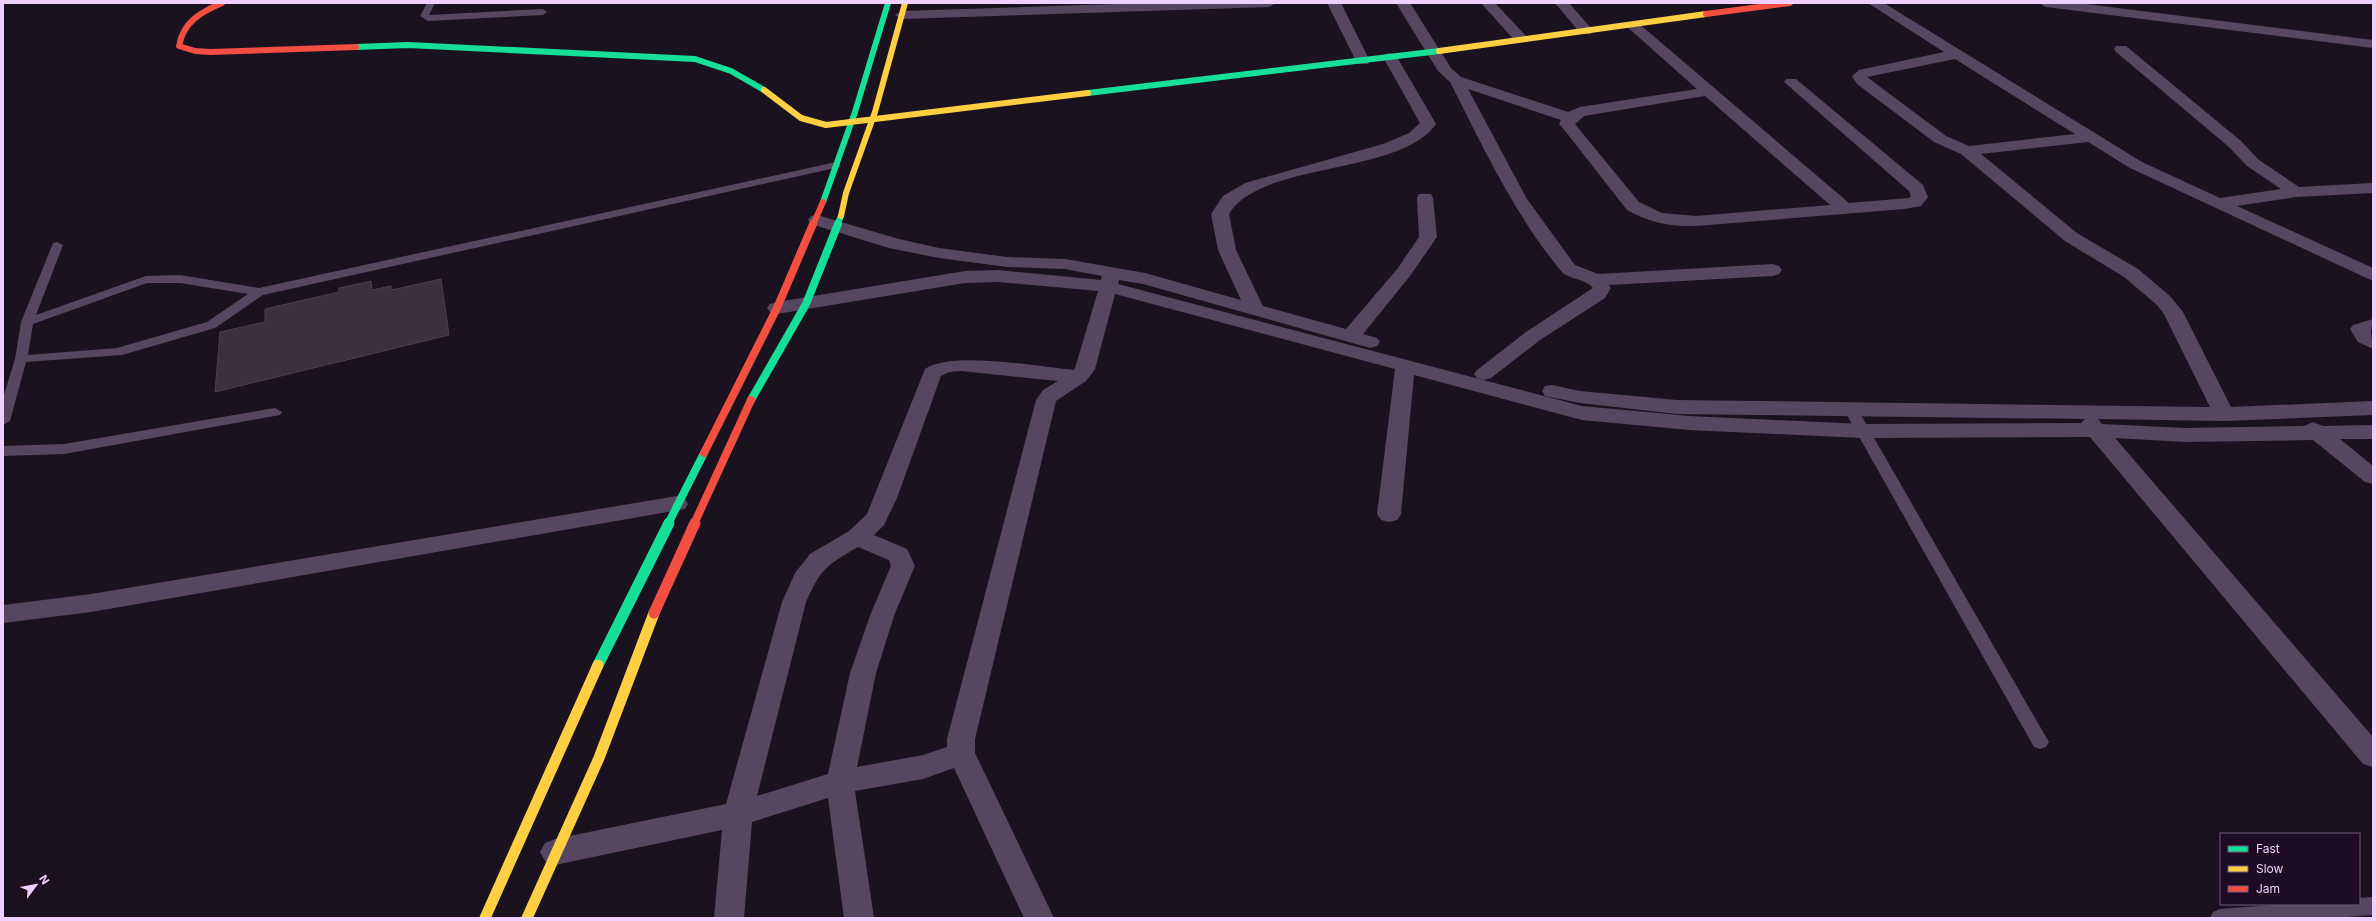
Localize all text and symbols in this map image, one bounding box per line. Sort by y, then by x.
legend [2220,833,2360,905]
text: Fast [2256,841,2280,856]
text: Slow [2256,861,2284,876]
north arrow [16,865,56,905]
text: N [36,872,53,887]
text: Jam [2256,881,2280,896]

